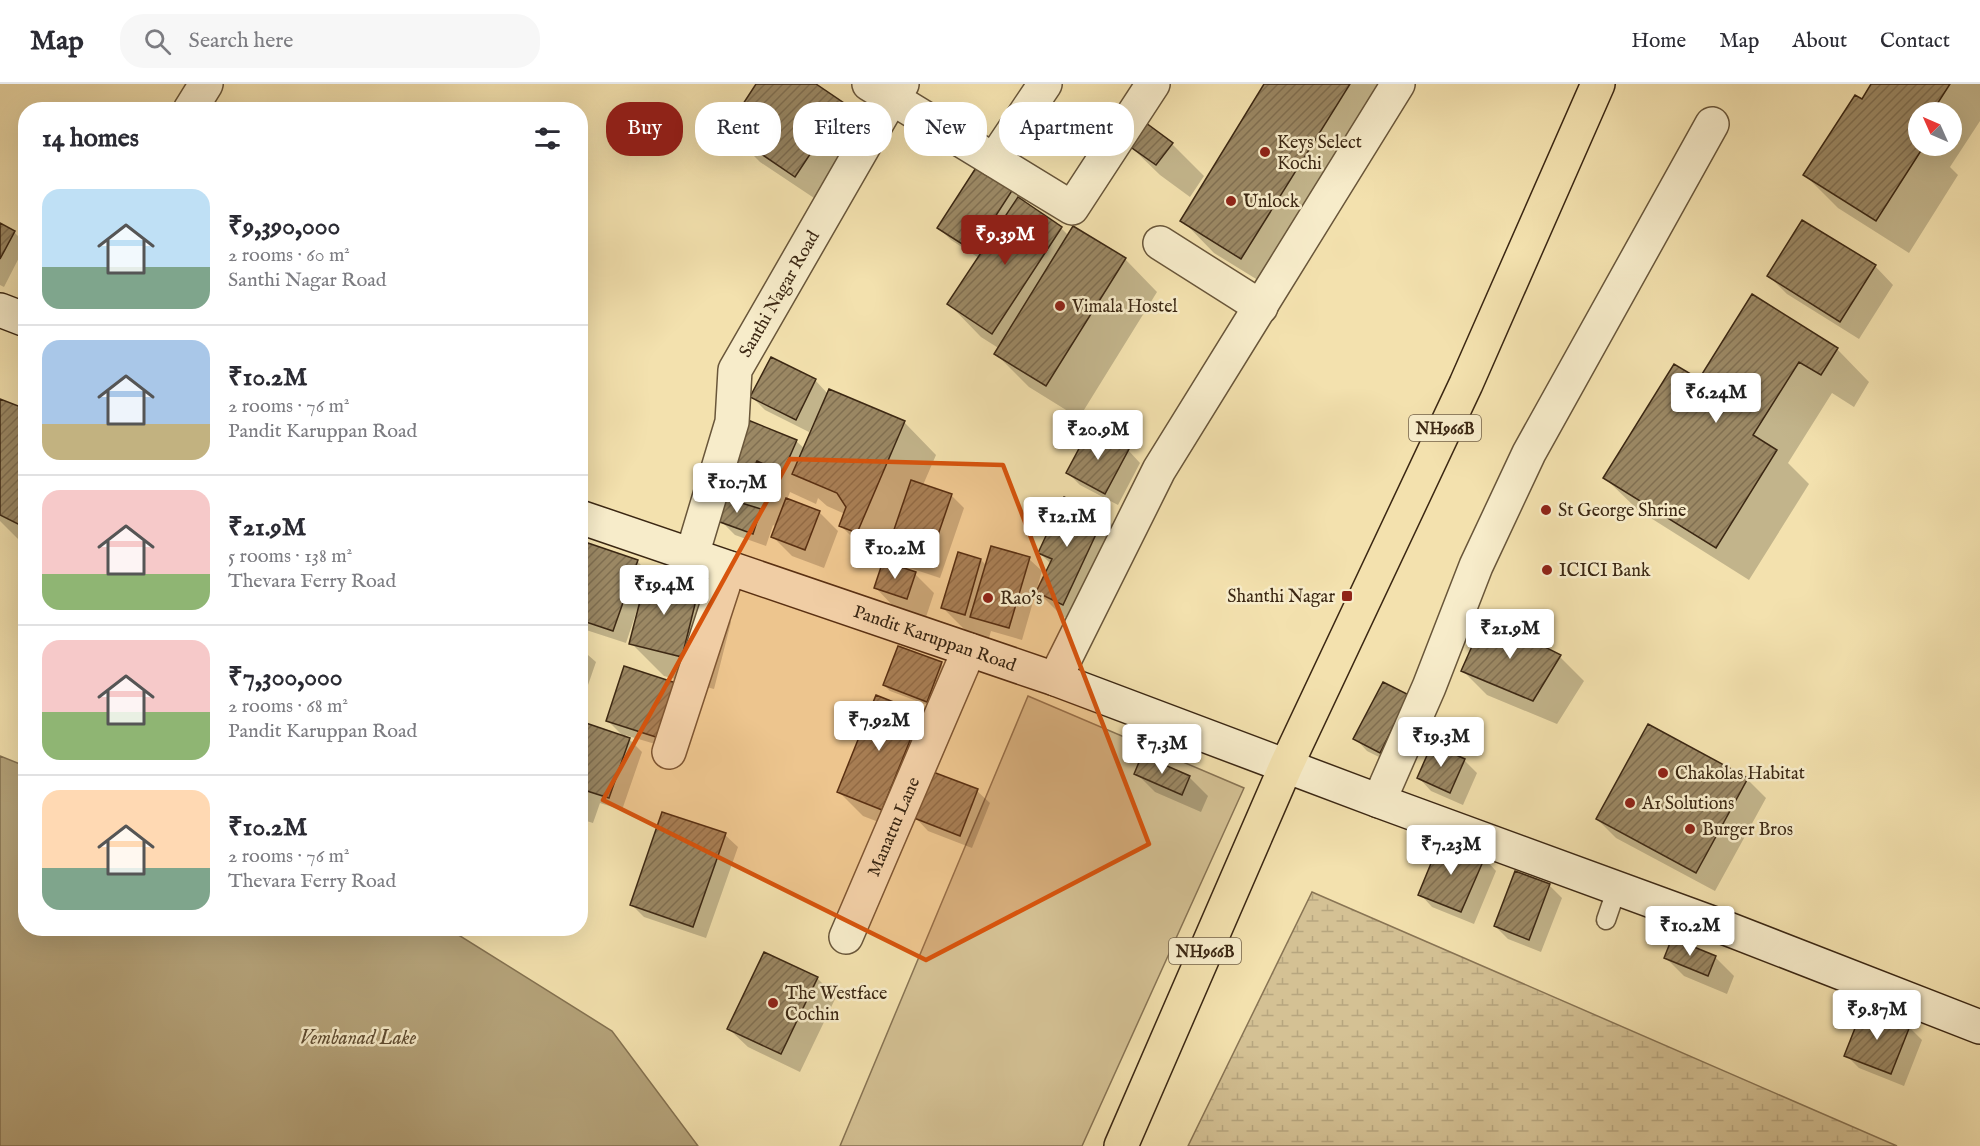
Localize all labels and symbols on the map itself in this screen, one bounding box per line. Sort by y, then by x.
north arrow [1908,102,1962,156]
place label: Keys Select Kochi [1277,132,1362,176]
marker: Keys Select Kochi [1258,145,1272,159]
place label: Unlock [1243,191,1300,214]
marker: Unlock [1224,194,1238,208]
pin: ₹9.39M [956,215,1054,266]
street label: Santhi Nagar Road [735,226,826,362]
place label: Vimala Hostel [1071,296,1178,319]
marker: Vimala Hostel [1053,299,1067,313]
pin: ₹6.24M [1667,373,1765,424]
pin: ₹20.9M [1049,410,1147,461]
road number: NH966B [1409,415,1481,441]
pin: ₹10.7M [688,463,786,514]
pin: ₹12.1M [1018,497,1116,548]
place label: St George Shrine [1558,500,1686,523]
marker: St George Shrine [1539,503,1553,517]
pin: ₹10.2M [846,529,944,580]
place label: ICICI Bank [1559,560,1651,583]
marker: ICICI Bank [1540,563,1554,577]
pin: ₹19.4M [615,565,713,616]
place label: Shanthi Nagar [1227,586,1335,609]
place label: Rao's [1000,588,1042,611]
marker: Shanthi Nagar [1340,589,1354,603]
marker: Rao's [981,591,995,605]
street label: Pandit Karuppan Road [850,601,1019,678]
pin: ₹21.9M [1461,609,1559,660]
pin: ₹7.92M [830,701,928,752]
pin: ₹19.3M [1392,717,1490,768]
pin: ₹7.3M [1120,724,1204,775]
place label: Chakolas Habitat [1675,763,1805,786]
marker: Chakolas Habitat [1656,766,1670,780]
street label: Manattu Lane [863,774,926,881]
place label: A1 Solutions [1641,793,1734,816]
marker: A1 Solutions [1623,796,1637,810]
place label: Burger Bros [1702,819,1793,842]
marker: Burger Bros [1683,822,1697,836]
pin: ₹7.23M [1402,825,1500,876]
pin: ₹10.2M [1641,906,1739,957]
road number: NH966B [1169,938,1241,964]
place label: The Westface Cochin [785,983,887,1027]
pin: ₹9.87M [1828,990,1926,1041]
marker: The Westface Cochin [766,996,780,1010]
water label: Vembanad Lake [300,1026,417,1051]

